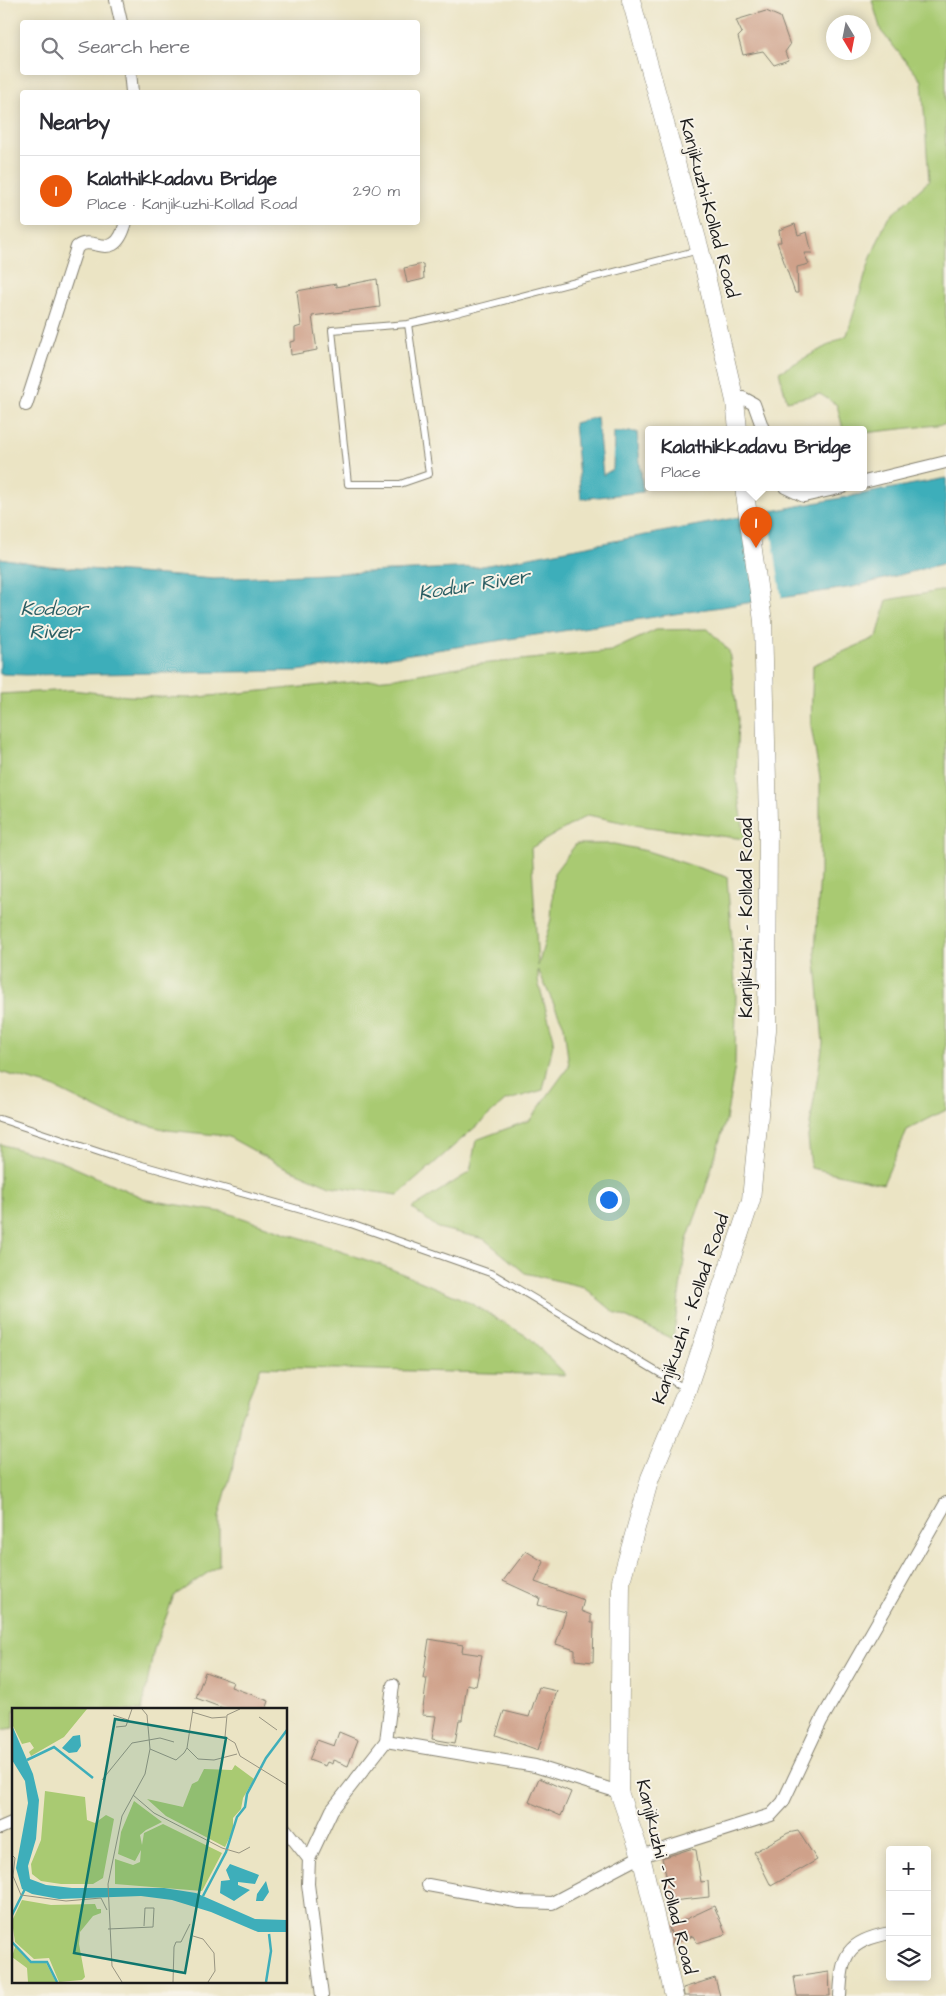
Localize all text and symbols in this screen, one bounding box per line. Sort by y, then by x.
north arrow [826,15,871,60]
search box [20,20,420,75]
icon: search [38,34,66,62]
text: Search here [78,34,190,61]
text: Nearby [40,108,110,137]
street label: Kanjikuzhi-Kollad Road [672,115,746,301]
text: Kalathikkadavu Bridge [87,166,277,193]
text: 1 [55,180,57,202]
text: 290 m [353,180,400,202]
text: Place · Kanjikuzhi-Kollad Road [87,193,297,215]
popup [645,426,867,491]
text: Kalathikkadavu Bridge [661,434,851,461]
text: Place [661,461,701,483]
pin: 1 [740,507,772,548]
water label: Kodur River [416,562,534,608]
water label: Kodoor River [20,595,90,646]
street label: Kanjikuzhi - Kollad Road [733,818,760,1018]
your location [596,1187,622,1213]
street label: Kanjikuzhi - Kollad Road [646,1210,736,1408]
inset map [12,1708,288,1984]
street label: Kanjikuzhi - Kollad Road [629,1777,703,1977]
map controls [886,1846,931,1981]
button: + [886,1846,931,1891]
button: − [886,1891,931,1936]
button: layers [886,1936,931,1981]

